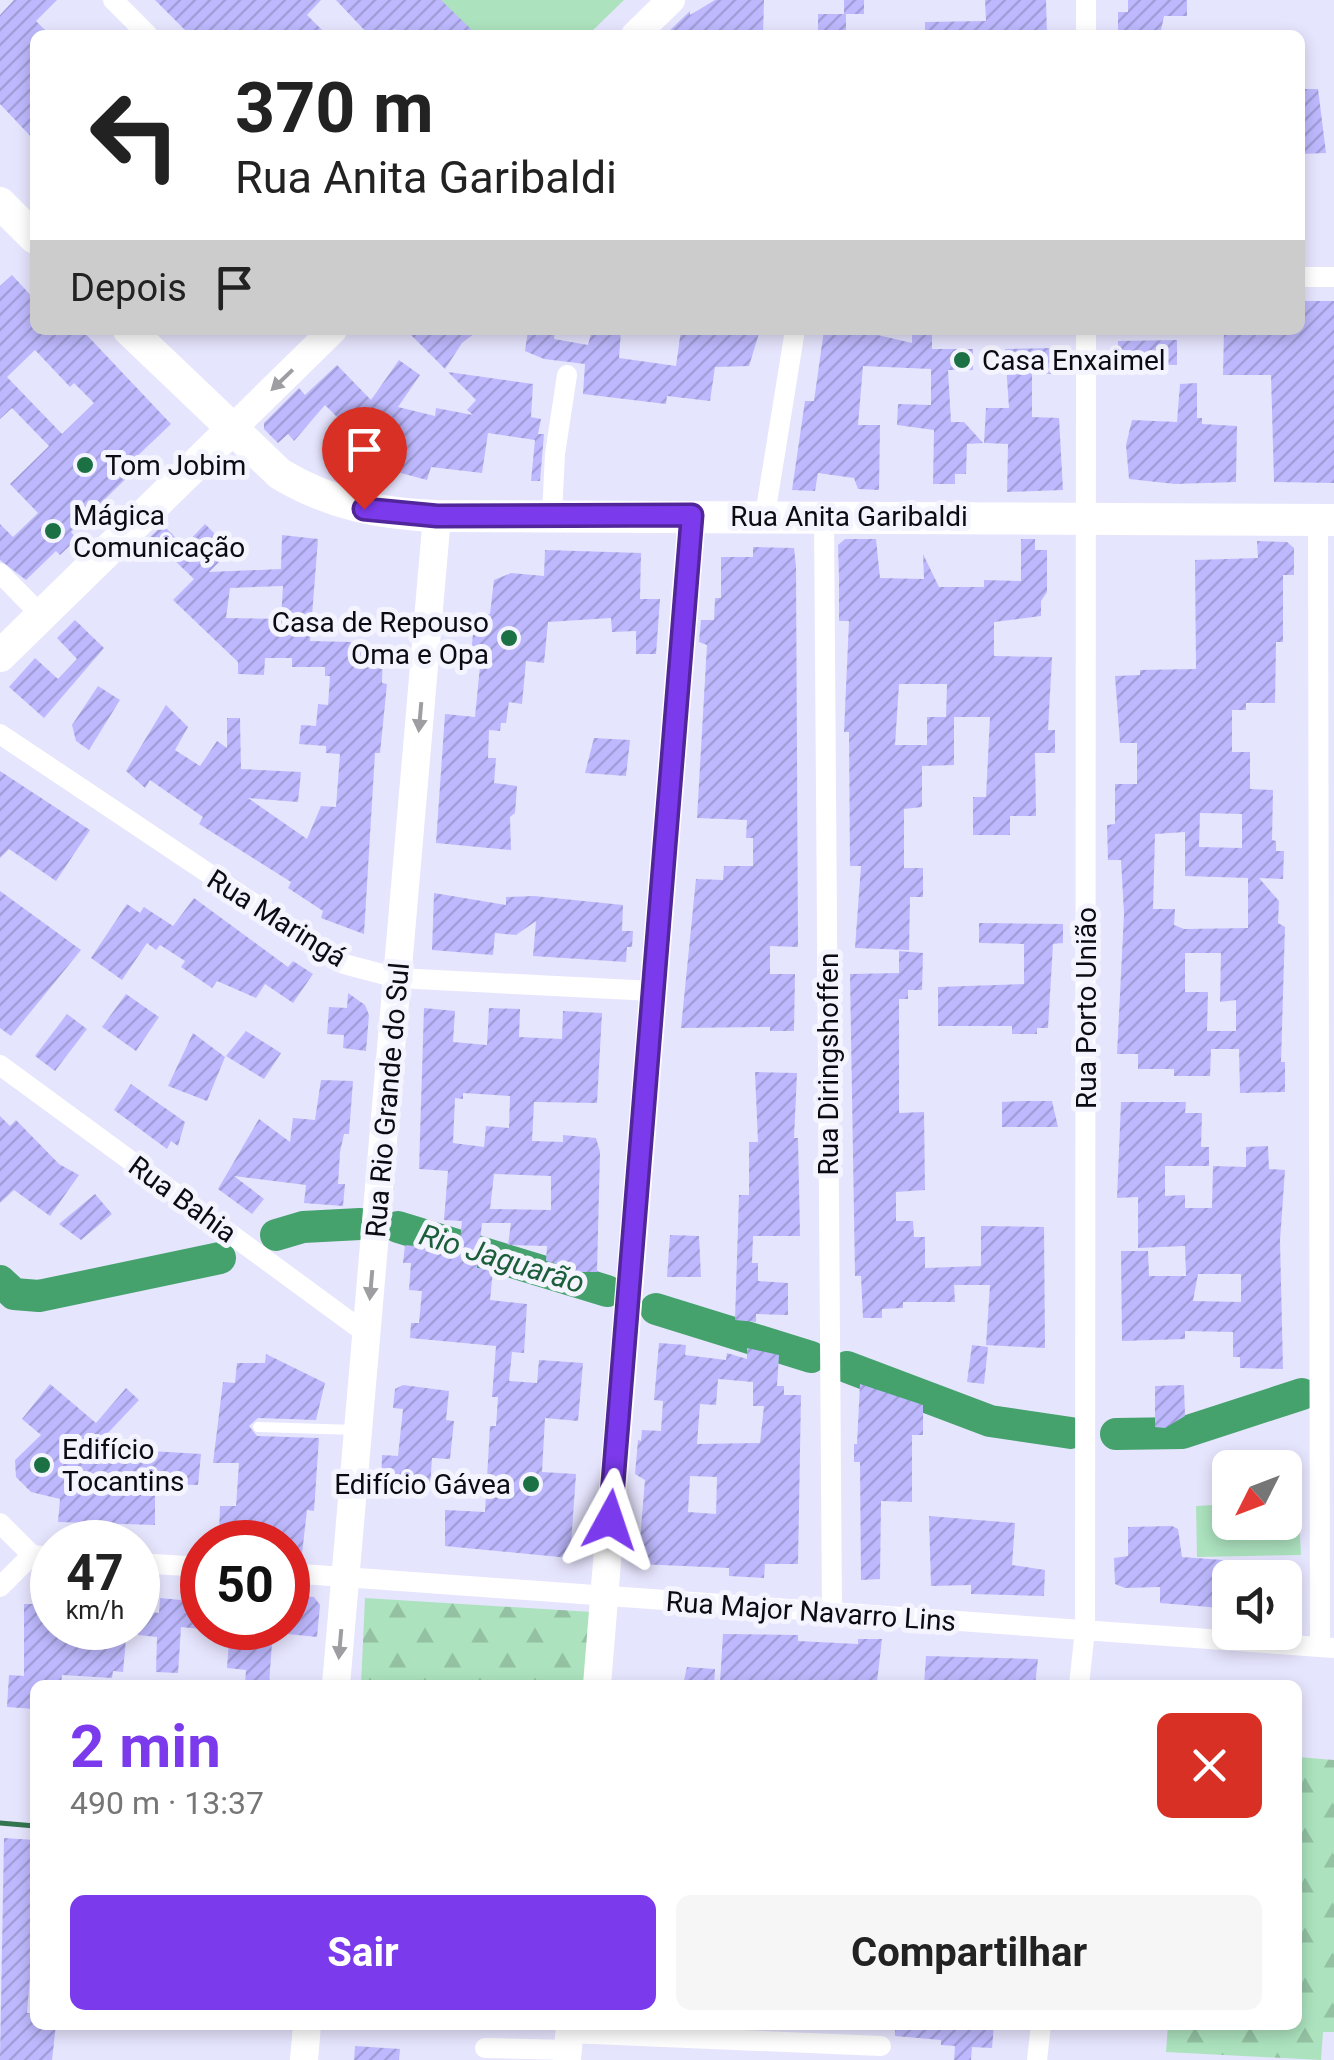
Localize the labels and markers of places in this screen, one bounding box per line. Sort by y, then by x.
place label: Casa Enxaimel [982,344,1166,377]
marker: Casa Enxaimel [951,349,973,371]
pin [322,407,407,510]
place label: Tom Jobim [105,449,246,482]
marker: Tom Jobim [74,454,96,476]
place label: Mágica Comunicação [73,499,245,564]
marker: Mágica Comunicação [42,520,64,542]
place label: Casa de Repouso Oma e Opa [272,606,489,671]
marker: Casa de Repouso Oma e Opa [498,627,520,649]
place label: Edifício Tocantins [62,1433,185,1498]
marker: Edifício Tocantins [31,1454,53,1476]
place label: Edifício Gávea [334,1468,511,1501]
marker: Edifício Gávea [520,1473,542,1495]

